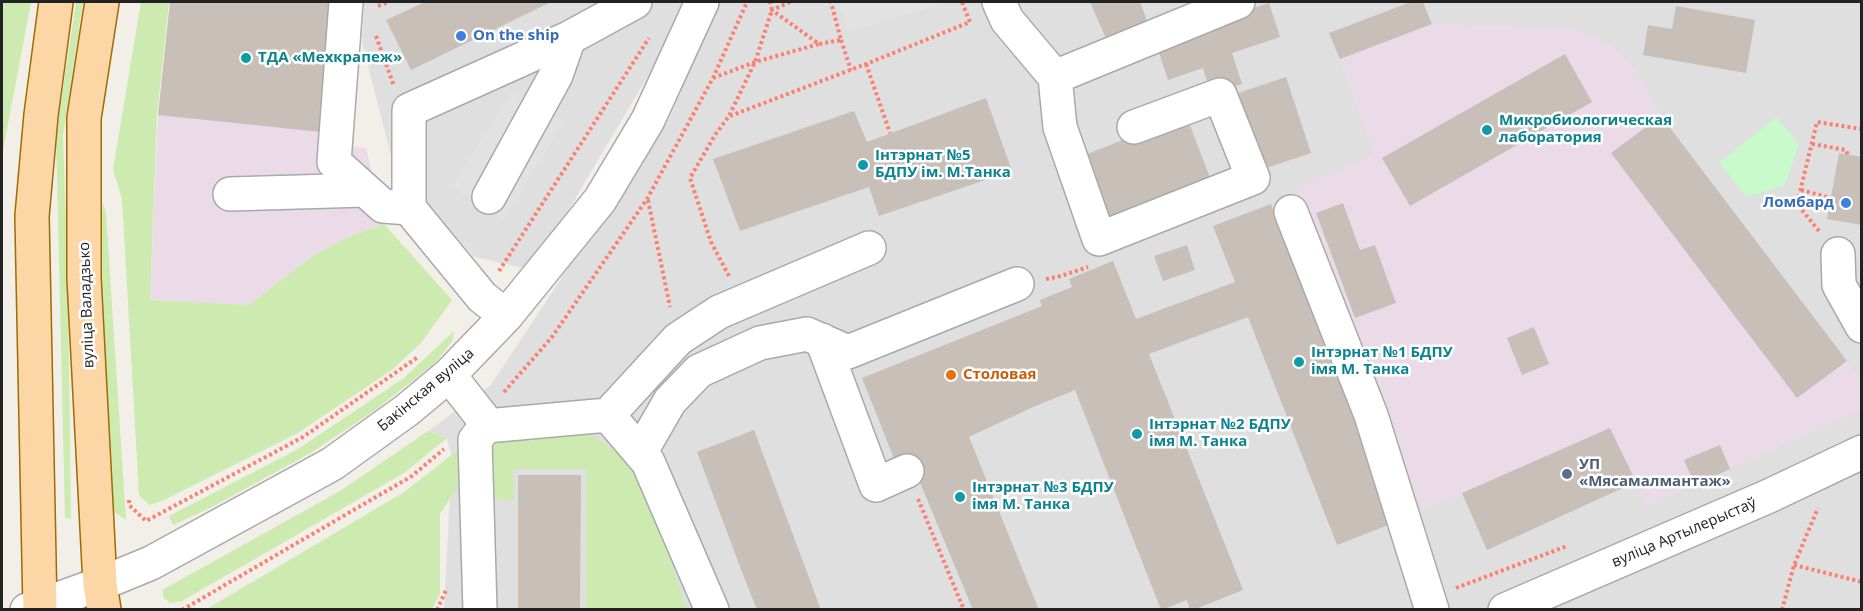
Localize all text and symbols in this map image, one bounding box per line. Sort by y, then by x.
place label: On the ship [473,27,559,45]
marker: On the ship [454,29,468,43]
place label: ТДА «Мехкрапеж» [258,49,402,67]
marker: ТДА «Мехкрапеж» [239,51,253,65]
place label: Микробиологическая лаборатория [1499,112,1672,147]
marker: Микробиологическая лаборатория [1480,123,1494,137]
place label: Інтэрнат №5 БДПУ ім. М.Танка [875,147,1011,182]
marker: Інтэрнат №5 БДПУ ім. М.Танка [856,158,870,172]
place label: Ломбард [1763,194,1834,212]
marker: Ломбард [1839,196,1853,210]
street label: вуліца Валадзько [76,241,98,369]
street label: Бакінская вуліца [374,344,478,436]
place label: Інтэрнат №1 БДПУ імя М. Танка [1311,344,1453,379]
marker: Інтэрнат №1 БДПУ імя М. Танка [1292,355,1306,369]
place label: Столовая [963,366,1036,384]
marker: Столовая [944,368,958,382]
place label: Інтэрнат №2 БДПУ імя М. Танка [1149,416,1291,451]
marker: Інтэрнат №2 БДПУ імя М. Танка [1130,427,1144,441]
place label: УП «Мясамалмантаж» [1579,456,1731,491]
marker: УП «Мясамалмантаж» [1560,467,1574,481]
place label: Інтэрнат №3 БДПУ імя М. Танка [972,479,1114,514]
marker: Інтэрнат №3 БДПУ імя М. Танка [953,490,967,504]
street label: вуліца Артылерыстаў [1609,494,1759,572]

